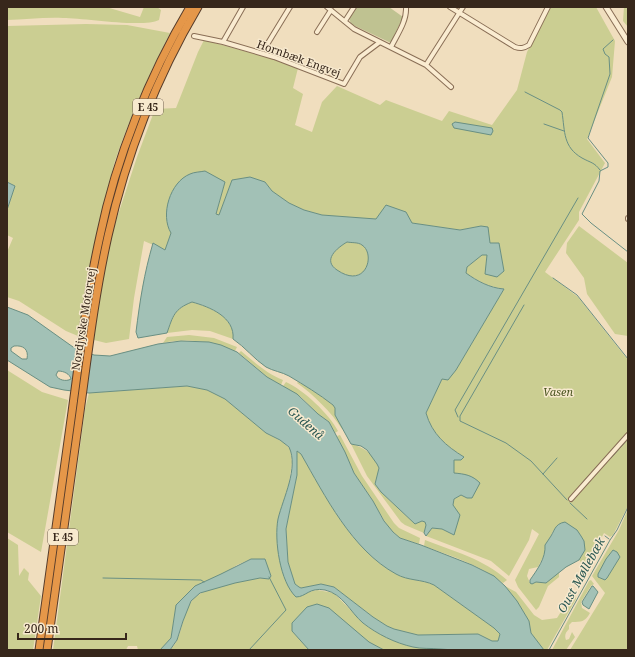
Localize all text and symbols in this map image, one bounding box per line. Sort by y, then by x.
street label: Hornbæk Engvej [255,36,343,80]
road number: E 45 [133,99,163,115]
street label: Nordjyske Motorvej [67,267,99,371]
park label: Vasen [543,384,574,399]
water label: Gudenå [284,403,328,443]
road number: E 45 [48,529,78,545]
water label: Oust Møllebæk [553,533,609,616]
scale bar [18,615,126,641]
text: 200 m [24,620,59,637]

